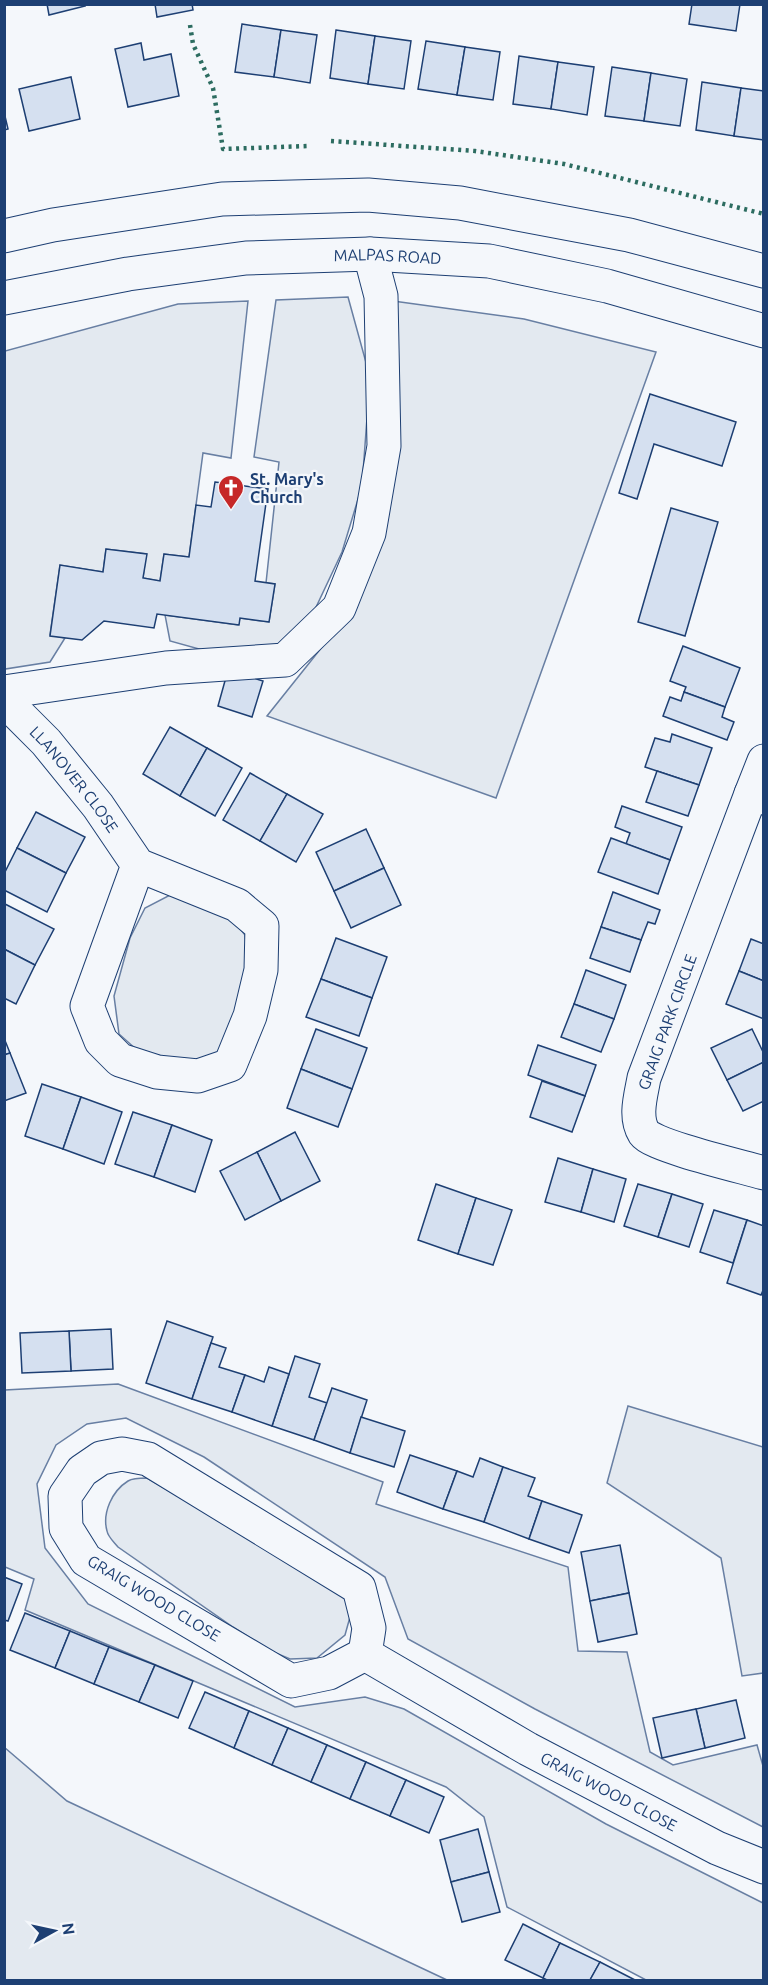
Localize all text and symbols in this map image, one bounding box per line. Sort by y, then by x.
street label: MALPAS ROAD [333,245,442,267]
place label: St. Mary's Church [250,470,324,506]
church icon: St. Mary's Church [216,473,246,511]
street label: LLANOVER CLOSE [26,722,122,836]
street label: GRAIG PARK CIRCLE [634,952,700,1092]
street label: GRAIG WOOD CLOSE [84,1551,224,1645]
street label: GRAIG WOOD CLOSE [538,1748,680,1835]
north arrow [24,1901,84,1961]
text: N [59,1922,79,1936]

